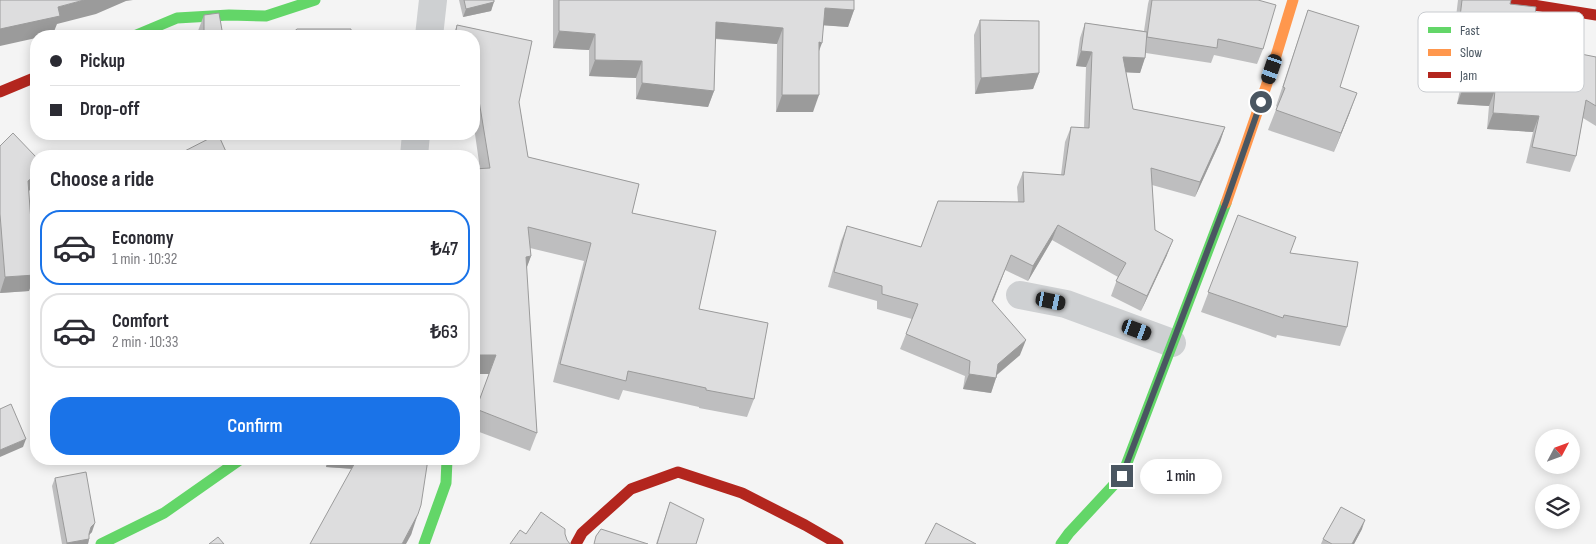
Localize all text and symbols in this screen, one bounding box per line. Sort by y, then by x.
legend [1418,12,1584,92]
text: Fast [1460,22,1480,39]
text: Slow [1460,44,1482,61]
text: Pickup [80,50,125,73]
car [1260,52,1283,86]
text: Jam [1459,67,1477,84]
route start [1250,91,1272,113]
text: Drop-off [80,98,140,121]
text: Choose a ride [50,166,154,193]
icon: car [52,225,97,270]
text: Economy [112,227,174,250]
text: ₺47 [431,238,458,261]
text: 1 min · 10:32 [112,250,177,269]
car [1034,291,1067,311]
icon: car [52,308,97,353]
text: Comfort [112,310,169,333]
car [1120,318,1153,342]
text: ₺63 [430,321,458,344]
text: 2 min · 10:33 [112,333,179,352]
button: Confirm [50,397,460,455]
north arrow [1535,429,1580,474]
map controls [1535,429,1580,529]
callout: 1 min [1140,458,1222,494]
route end [1111,465,1133,487]
text: 1 min [1166,467,1196,486]
button: layers [1535,484,1580,529]

